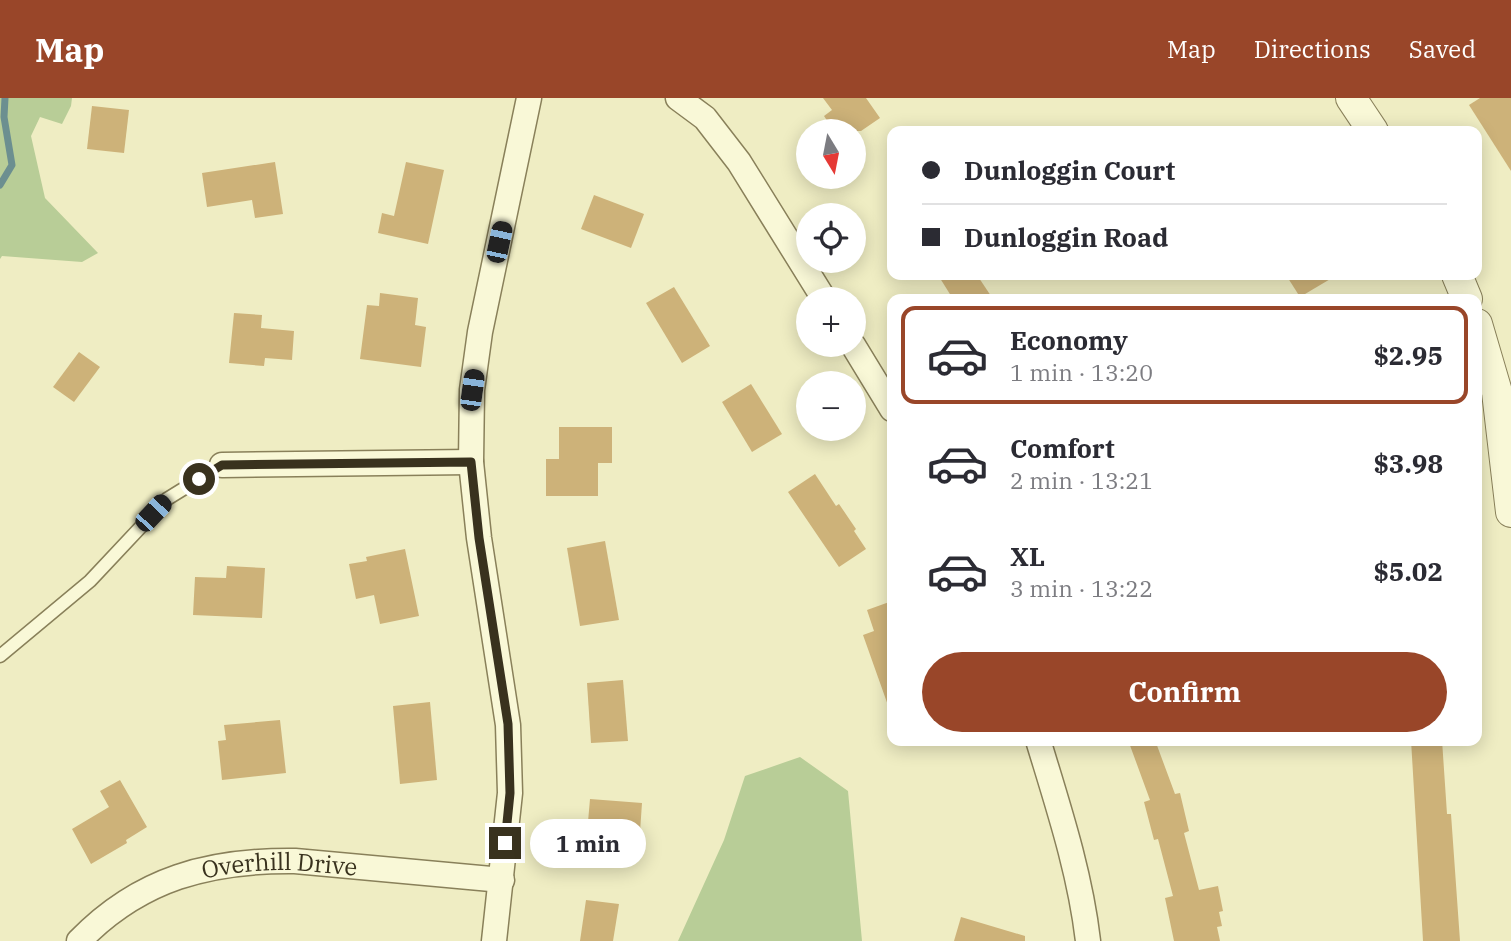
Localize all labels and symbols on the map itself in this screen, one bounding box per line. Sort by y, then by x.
north arrow [796,119,866,189]
car [485,219,514,265]
car [459,368,486,412]
route start [183,463,215,495]
car [131,490,176,536]
callout: 1 min [530,818,645,868]
route end [489,827,521,859]
street label: Overhill Drive [198,845,359,886]

